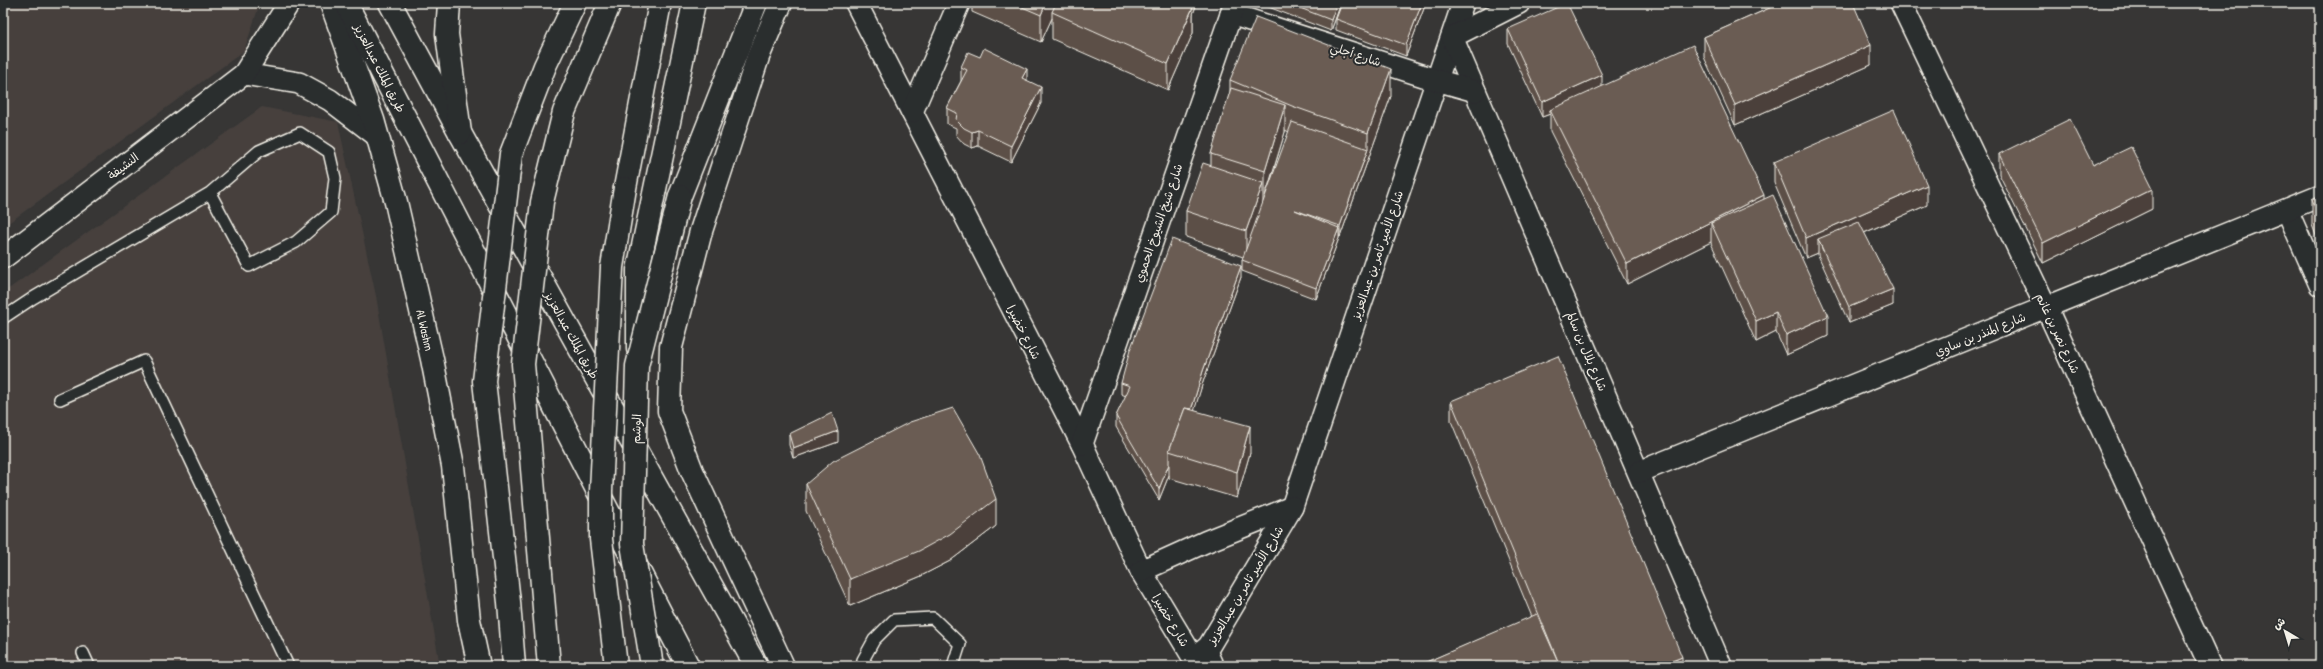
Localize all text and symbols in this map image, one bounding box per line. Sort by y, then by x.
street label: طريق الملك عبدالعزيز [350,20,410,115]
street label: شارع أجلي [1328,38,1383,73]
street label: النشيفة [104,149,142,183]
street label: شارع شيخ الشيوخ الحموي [1130,161,1187,285]
street label: شارع الأمير ثامر بن عبدالعزيز [1346,188,1408,323]
street label: طريق الملك عبدالعزيز [540,287,603,382]
street label: شارع نصر بن غانم [2031,290,2084,377]
street label: شارع خضيرا [1002,302,1045,363]
street label: Al Washm [412,308,438,352]
street label: شارع بلال بن سالم [1561,308,1612,394]
street label: شارع المنذر بن ساوي [1932,308,2028,361]
street label: الوشم [627,414,646,444]
street label: شارع الأمير ثامر بن عبدالعزيز [1202,522,1288,649]
street label: شارع خضيرا [1148,590,1194,650]
north arrow [2265,611,2305,651]
text: ش [2270,614,2288,632]

